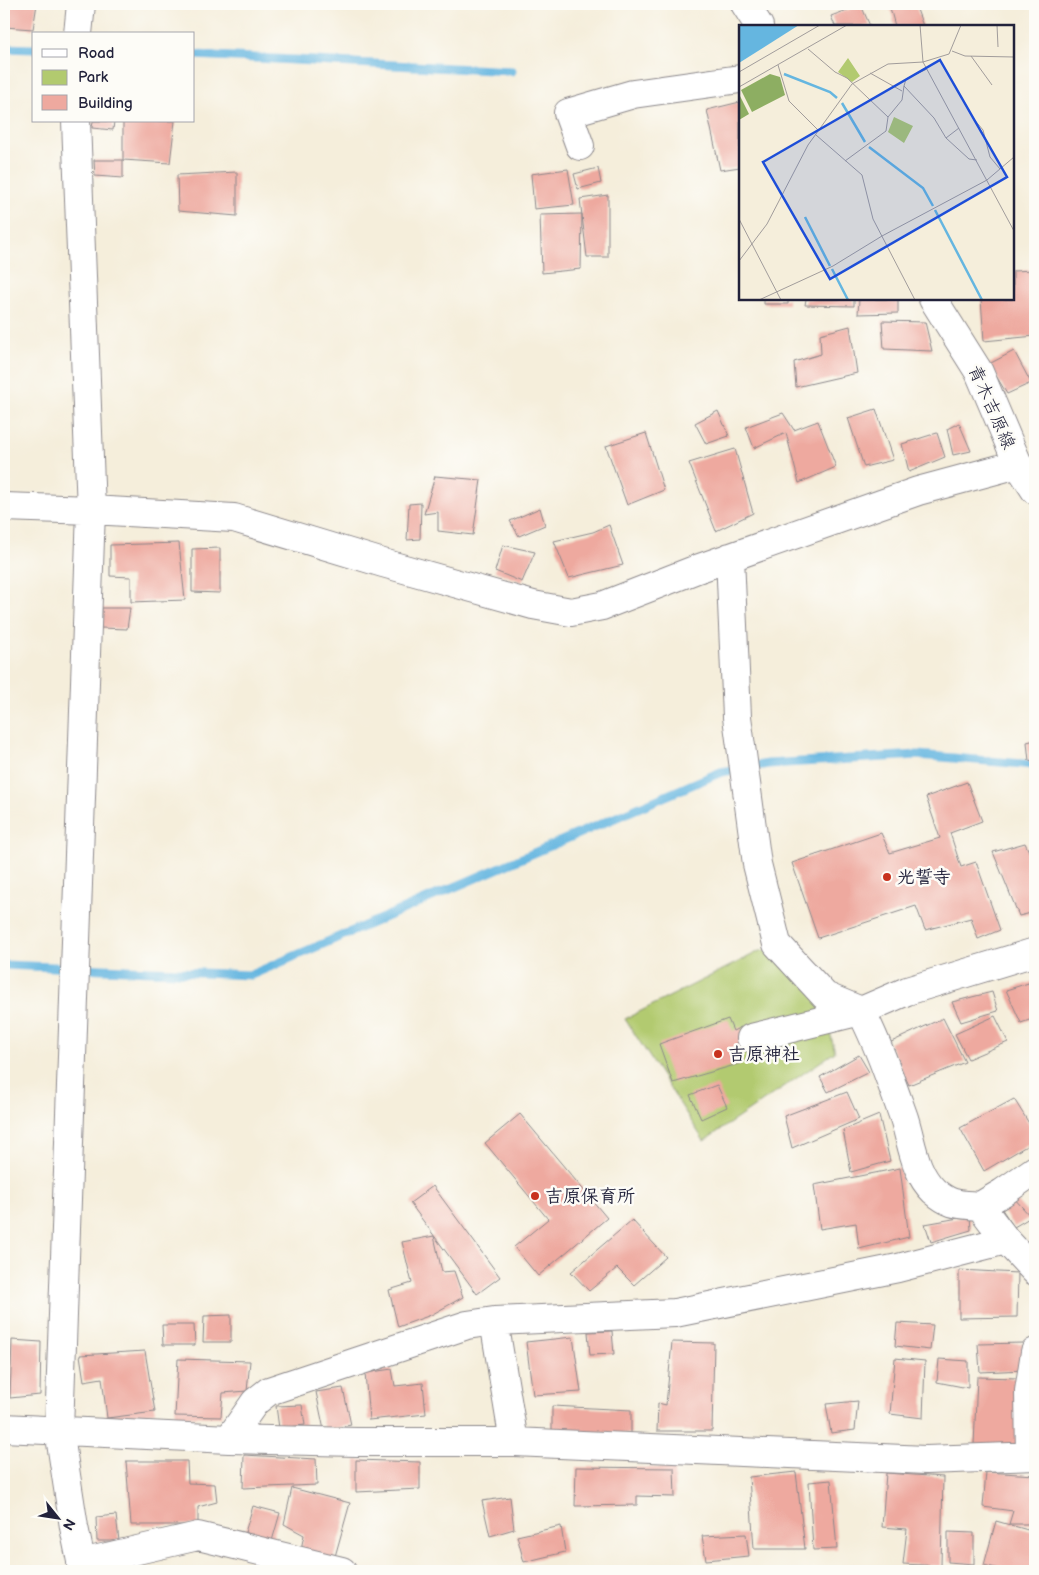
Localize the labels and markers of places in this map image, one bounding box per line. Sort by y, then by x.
place label: 光誓寺 [897,867,951,888]
marker: 光誓寺 [881,871,893,883]
place label: 吉原神社 [728,1044,800,1065]
marker: 吉原神社 [712,1048,724,1060]
place label: 吉原保育所 [545,1186,635,1207]
marker: 吉原保育所 [529,1190,541,1202]

